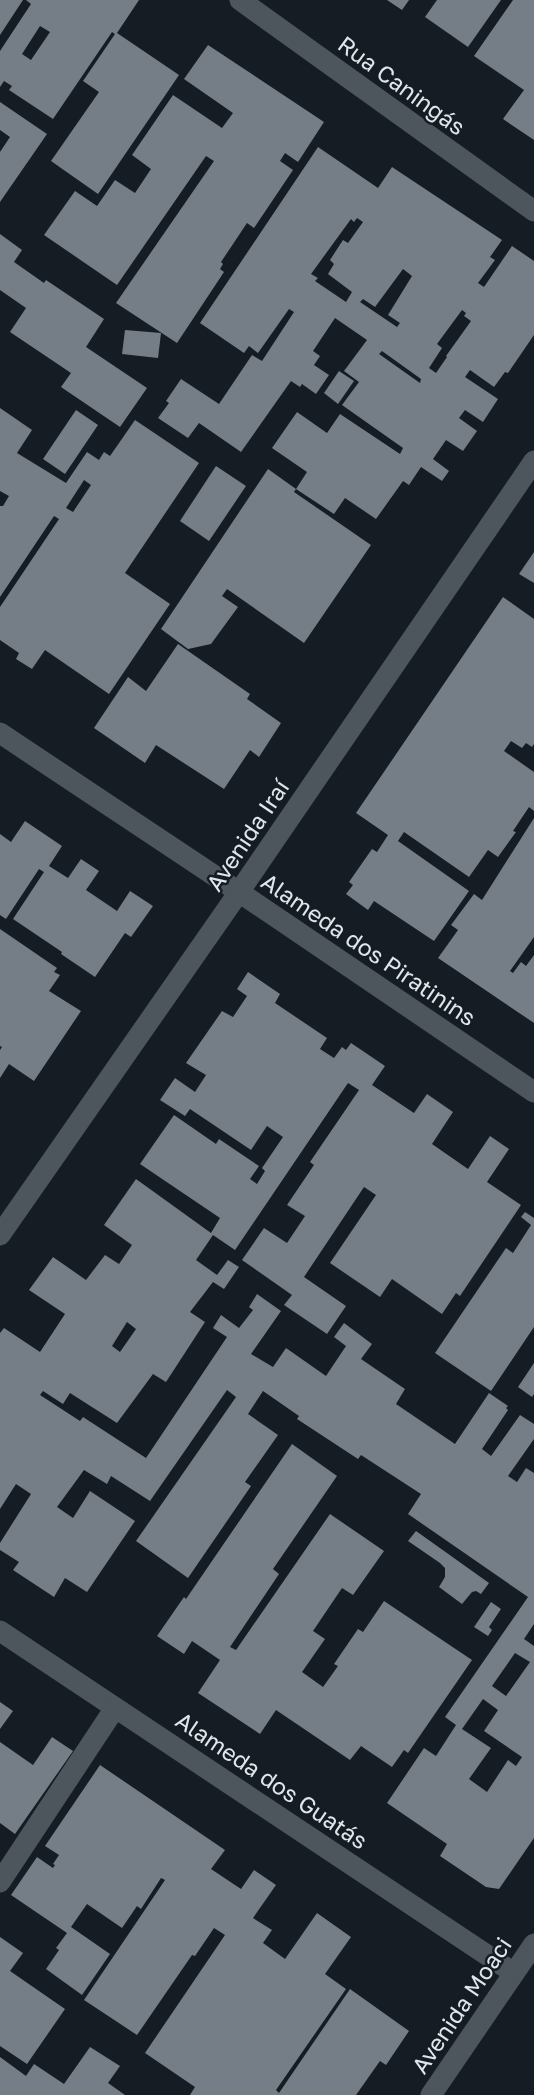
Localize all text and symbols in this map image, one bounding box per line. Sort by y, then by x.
street label: Rua Caningás [333,30,471,140]
street label: Avenida Iraí [200,773,295,896]
street label: Alameda dos Piratinins [256,867,482,1031]
street label: Alameda dos Guatás [171,1705,373,1855]
street label: Avenida Moaci [405,1932,517,2078]

